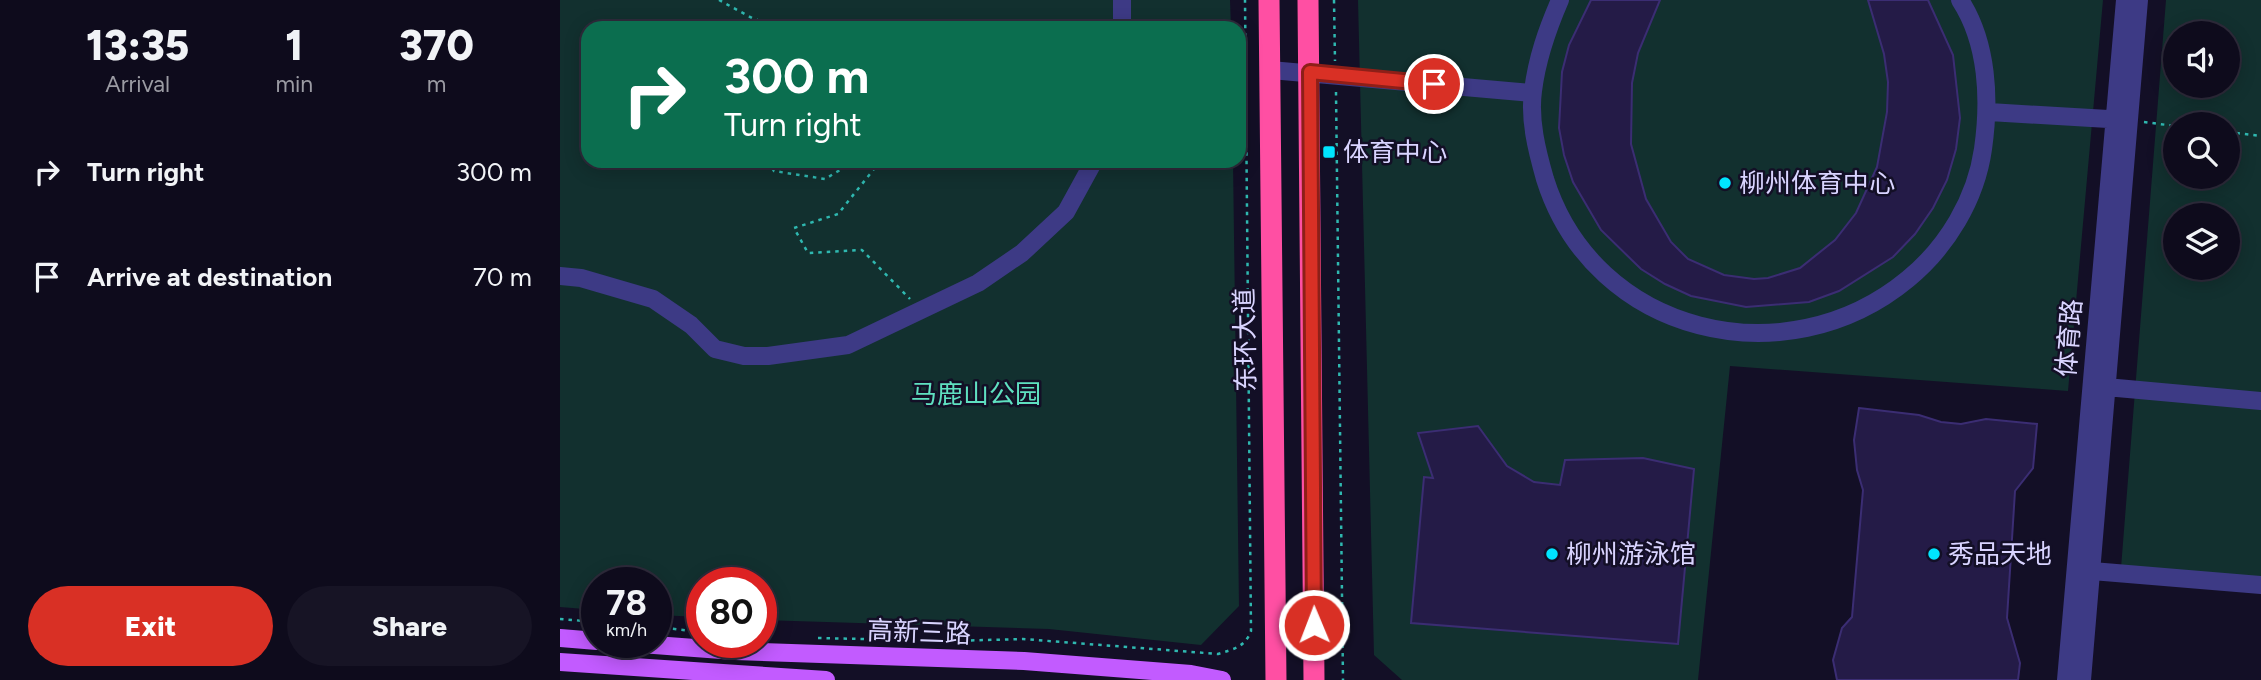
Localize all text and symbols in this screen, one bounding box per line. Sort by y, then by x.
text: 13:35 [86,20,189,71]
text: 1 [285,20,303,71]
text: 370 [399,20,474,71]
map controls [2163,21,2240,280]
button: sound [2163,21,2240,98]
text: 300 m [724,46,869,105]
icon: right [609,49,700,140]
pin [1404,54,1464,114]
icon: arrive [1415,65,1453,103]
text: Arrival [105,70,170,98]
text: min [275,70,313,98]
text: m [427,70,446,98]
text: Turn right [724,106,862,144]
button: search [2163,112,2240,189]
place label: 体育中心 [1343,136,1447,168]
marker: 体育中心 [1321,144,1337,160]
icon: right [28,153,66,191]
text: Turn right [87,156,204,188]
text: 300 m [456,156,532,188]
place label: 柳州体育中心 [1739,167,1895,199]
marker: 柳州体育中心 [1717,175,1733,191]
button: layers [2163,203,2240,280]
icon: arrive [28,258,66,296]
text: Arrive at destination [87,261,332,293]
text: 70 m [473,261,532,293]
street label: 东环大道 [1228,288,1262,392]
street label: 体育路 [2050,298,2088,378]
park label: 马鹿山公园 [911,378,1041,410]
place label: 柳州游泳馆 [1566,538,1696,570]
place label: 秀品天地 [1948,538,2052,570]
marker: 柳州游泳馆 [1544,546,1560,562]
marker: 秀品天地 [1926,546,1942,562]
speed limit sign: 80 [686,567,777,658]
text: 78 [606,582,647,624]
button: Exit [28,586,273,666]
button: Share [287,586,532,666]
position arrow [1277,588,1351,662]
street label: 高新三路 [866,614,972,650]
text: km/h [606,619,647,641]

